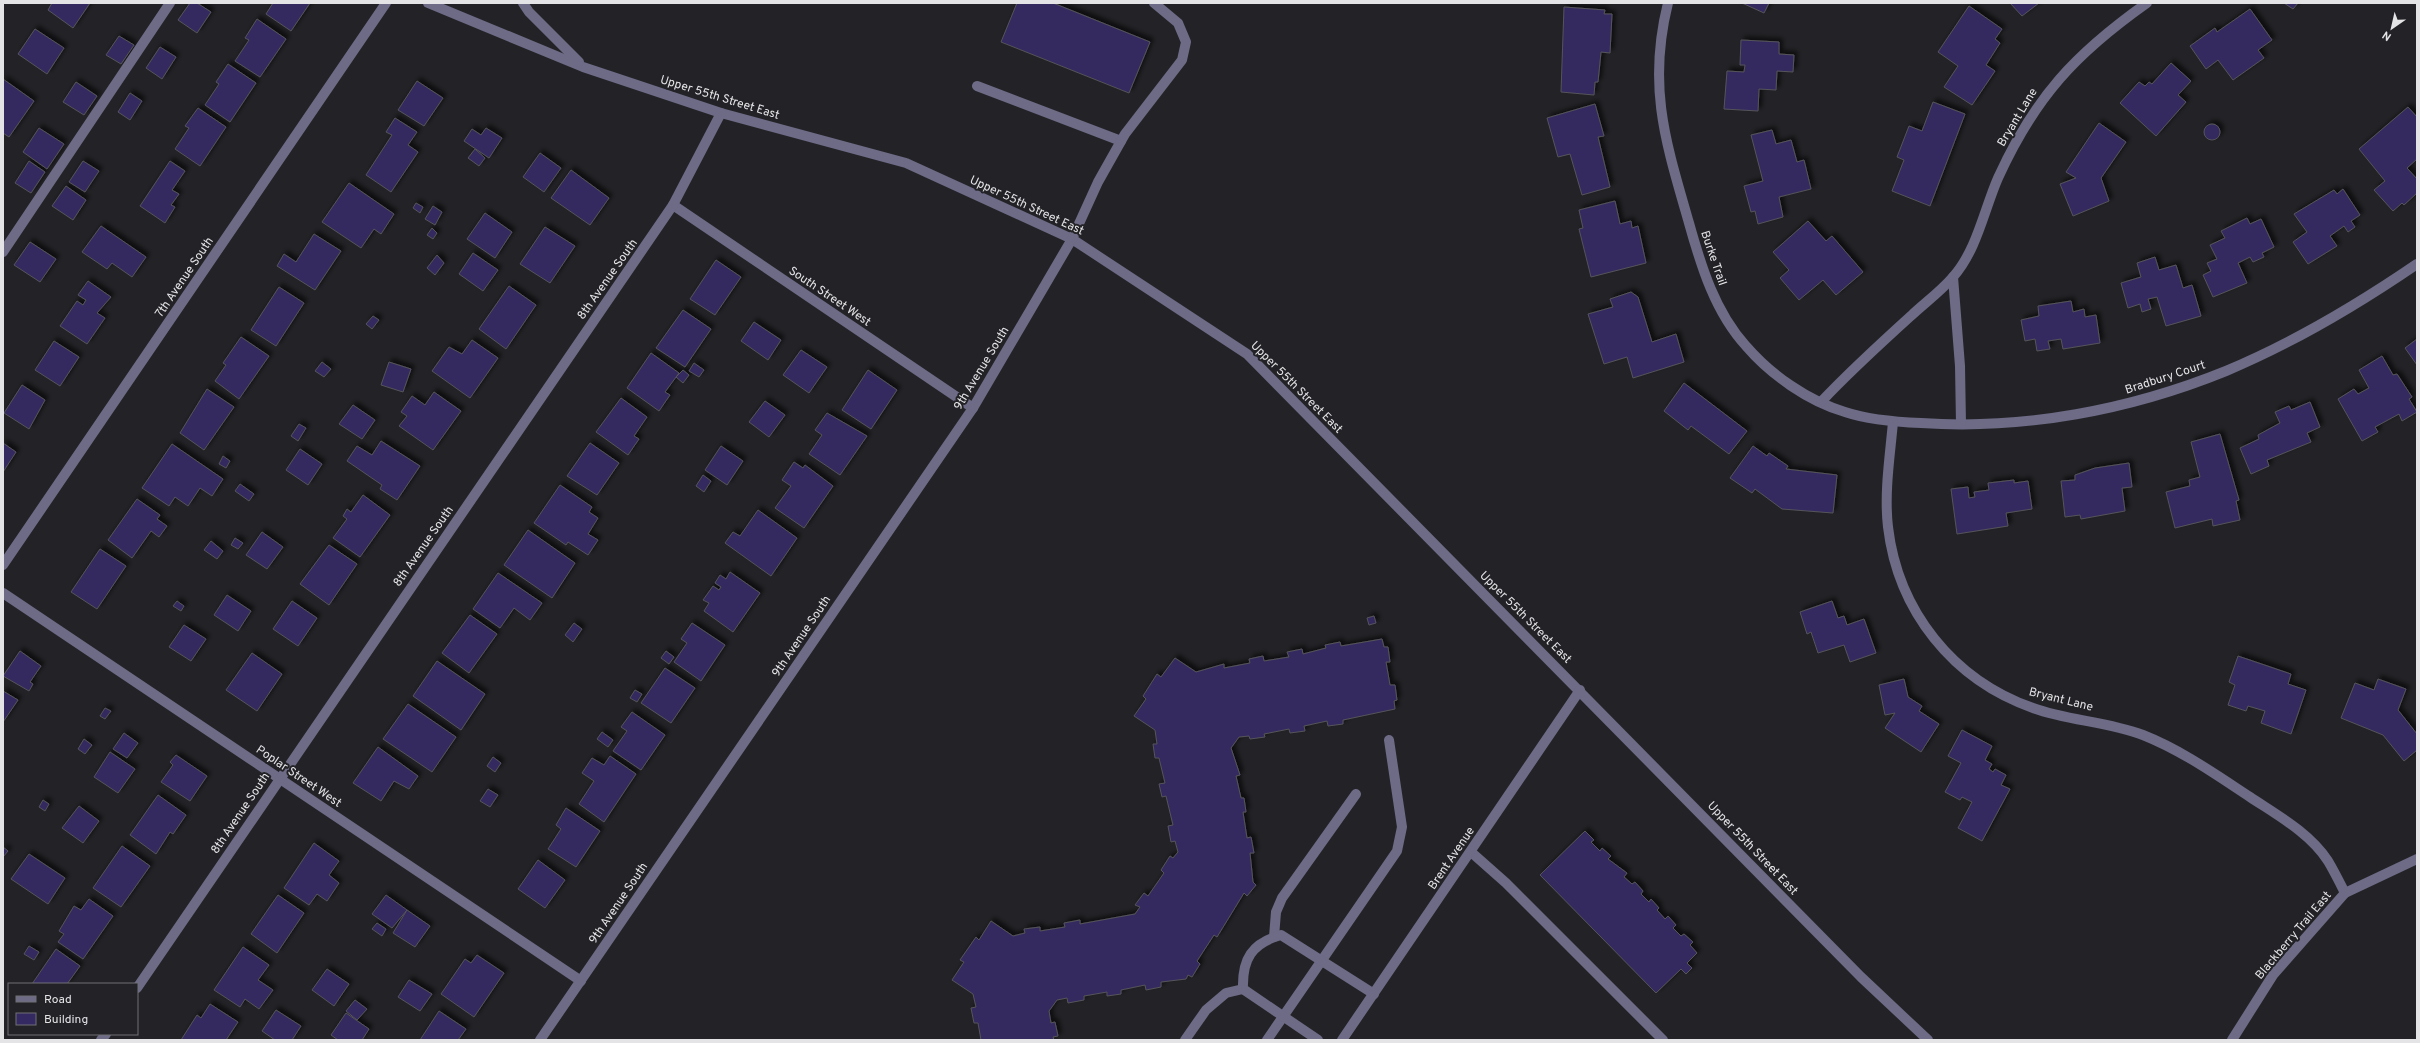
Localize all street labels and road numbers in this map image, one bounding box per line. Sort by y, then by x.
street label: Upper 55th Street East [658,72,781,124]
street label: Bryant Lane [1994,85,2042,150]
street label: Upper 55th Street East [967,172,1086,239]
street label: Burke Trail [1696,229,1730,288]
street label: 7th Avenue South [152,234,218,321]
street label: 8th Avenue South [574,236,642,323]
street label: South Street West [785,263,874,330]
street label: 9th Avenue South [951,324,1013,413]
street label: Upper 55th Street East [1247,338,1346,437]
street label: Bradbury Court [2123,357,2208,399]
street label: 8th Avenue South [390,503,458,590]
street label: Upper 55th Street East [1476,568,1575,667]
street label: 9th Avenue South [769,593,835,680]
street label: Bryant Lane [2027,684,2095,716]
street label: Poplar Street West [253,742,344,811]
street label: 8th Avenue South [208,770,274,857]
street label: Upper 55th Street East [1703,798,1801,899]
street label: Brent Avenue [1425,824,1479,893]
street label: 9th Avenue South [586,860,652,947]
street label: Blackberry Trail East [2252,888,2335,983]

